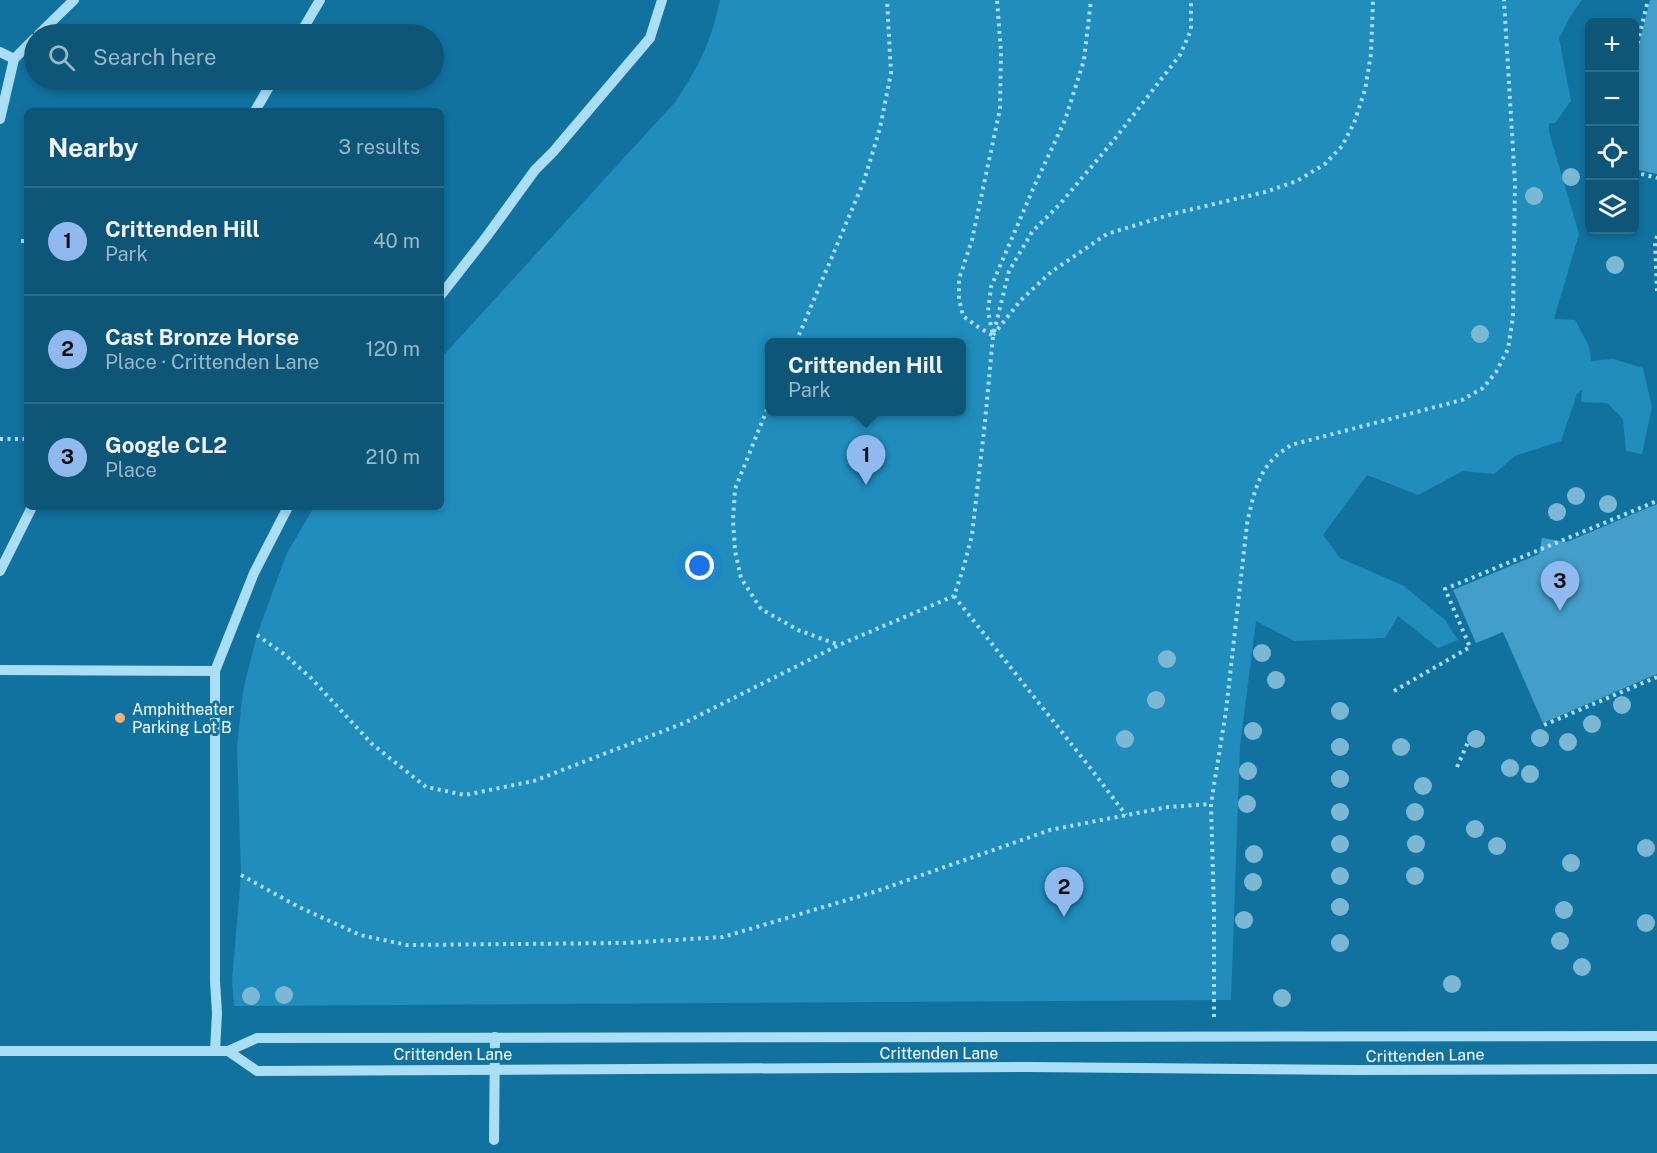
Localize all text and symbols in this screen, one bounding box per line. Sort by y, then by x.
map controls [1585,18,1639,234]
button: + [1585,18,1639,72]
search box [24,24,444,90]
icon: search [45,41,78,74]
text: Search here [93,44,217,70]
button: − [1585,72,1639,126]
button: locate [1585,126,1639,180]
text: Nearby [48,132,138,163]
text: 3 results [339,135,420,159]
button: layers [1585,180,1639,234]
text: Crittenden Hill [105,216,260,242]
text: 1 [63,229,72,253]
text: 40 m [373,229,420,253]
text: Park [105,242,148,266]
text: Cast Bronze Horse [105,324,299,350]
text: 2 [61,337,74,361]
text: 120 m [366,337,420,361]
popup [765,338,966,416]
text: Place · Crittenden Lane [105,350,319,374]
text: Crittenden Hill [788,352,943,378]
text: Park [788,378,831,402]
text: Google CL2 [105,432,227,458]
pin: 1 [846,436,886,485]
text: 3 [61,445,74,469]
text: 210 m [366,445,420,469]
text: Place [105,458,157,482]
your location [685,551,714,580]
pin: 3 [1540,562,1580,611]
place label: Amphitheater Parking Lot B [132,700,234,737]
marker: Amphitheater Parking Lot B [113,711,127,725]
pin: 2 [1044,868,1084,917]
street label: Crittenden Lane [880,1044,998,1063]
street label: Crittenden Lane [394,1045,512,1064]
street label: Crittenden Lane [1365,1045,1485,1066]

